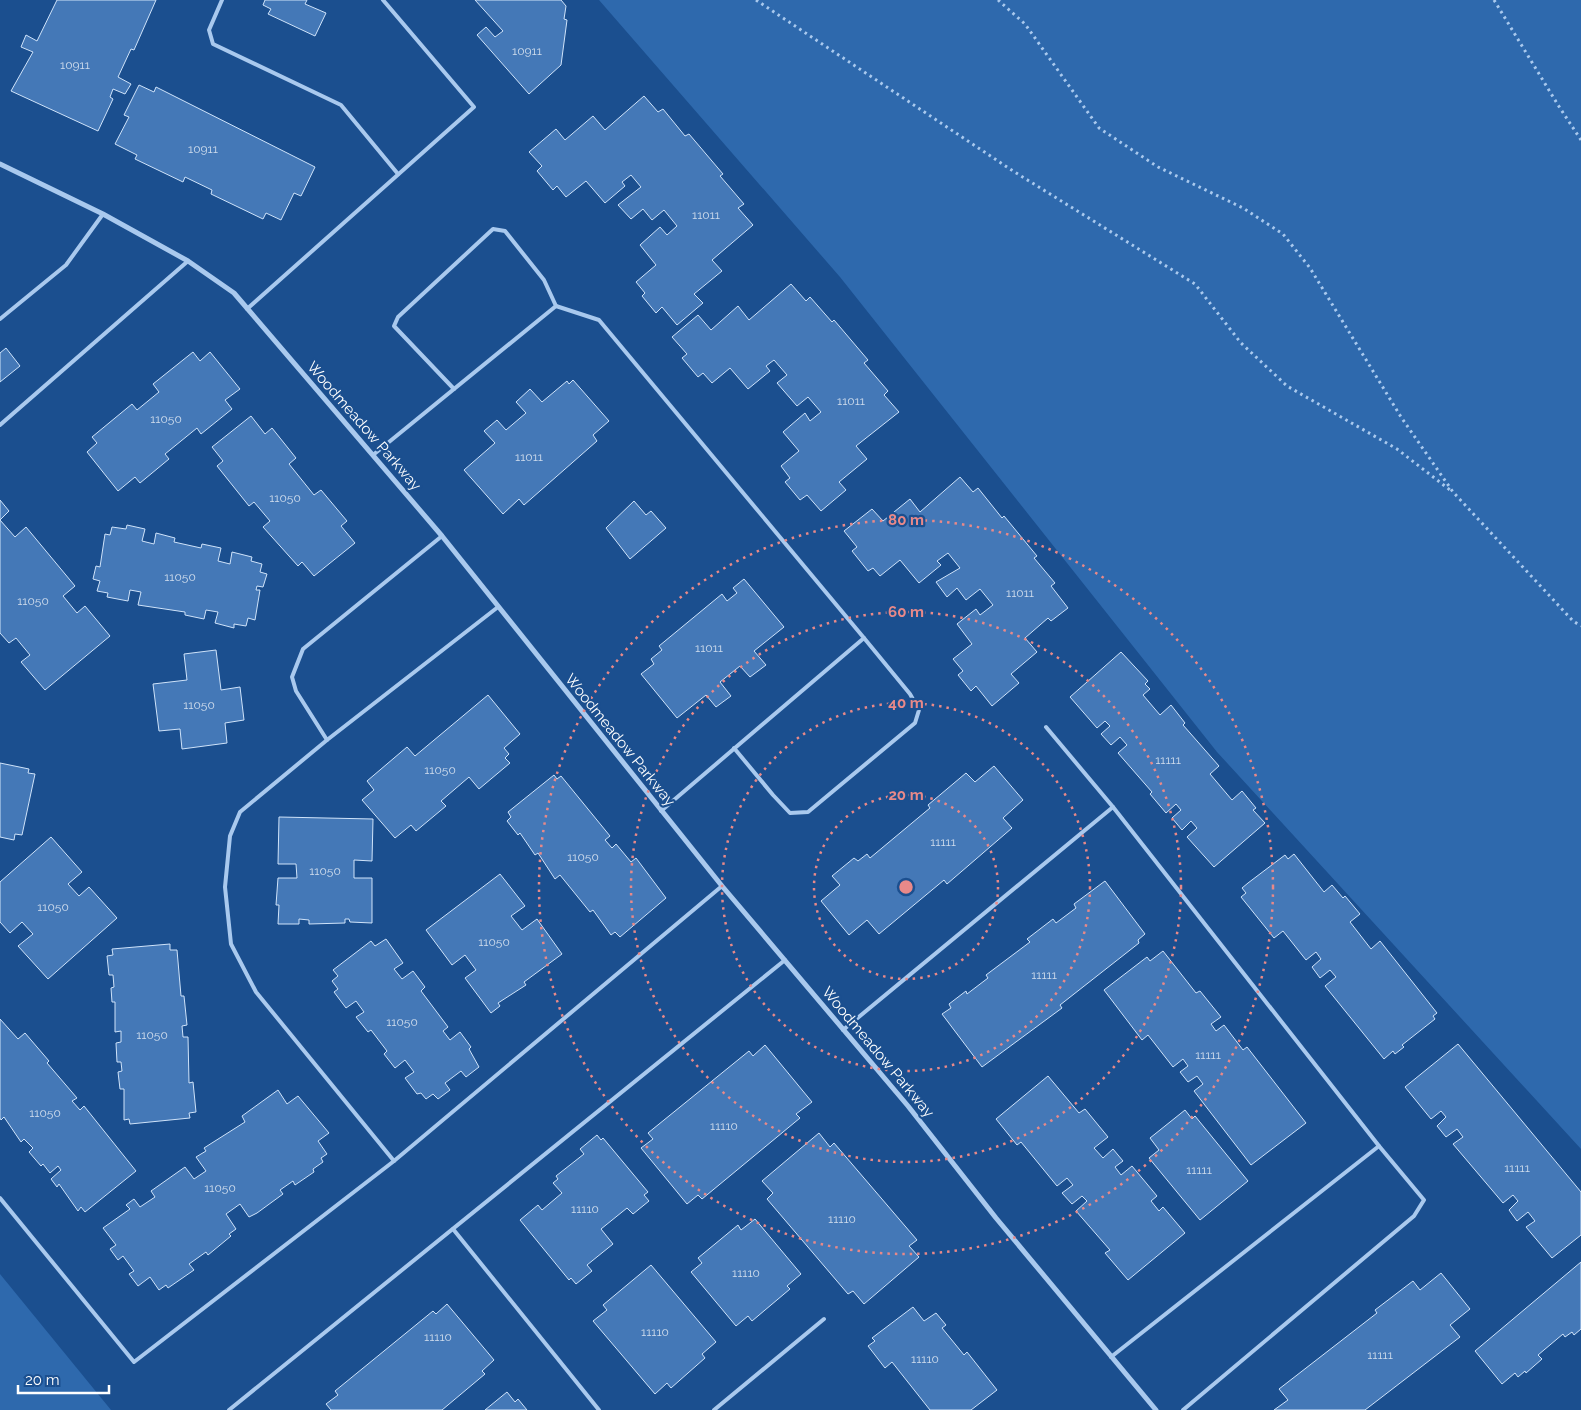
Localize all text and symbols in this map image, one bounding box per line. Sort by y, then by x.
house number: 10911 [512,44,542,58]
house number: 10911 [60,58,90,72]
house number: 10911 [188,142,218,156]
house number: 11011 [692,208,720,222]
street label: Woodmeadow Parkway [303,358,425,494]
house number: 11011 [837,394,865,408]
house number: 11050 [150,412,182,426]
house number: 11011 [515,450,543,464]
house number: 11050 [269,491,301,505]
text: 80 m [888,511,924,529]
house number: 11050 [164,570,196,584]
house number: 11011 [1006,586,1034,600]
house number: 11050 [17,594,49,608]
text: 60 m [888,603,924,621]
house number: 11011 [695,641,723,655]
street label: Woodmeadow Parkway [561,670,679,810]
text: 40 m [888,694,924,712]
house number: 11050 [183,698,215,712]
house number: 11111 [1155,753,1181,767]
house number: 11050 [424,763,456,777]
text: 20 m [888,786,924,804]
house number: 11111 [930,835,956,849]
house number: 11050 [567,850,599,864]
house number: 11050 [309,864,341,878]
centre of rings [897,878,915,896]
house number: 11050 [37,900,69,914]
house number: 11050 [478,935,510,949]
house number: 11111 [1031,968,1057,982]
street label: Woodmeadow Parkway [818,983,938,1121]
house number: 11050 [386,1015,418,1029]
house number: 11050 [136,1028,168,1042]
house number: 11111 [1195,1048,1221,1062]
house number: 11050 [29,1106,61,1120]
house number: 11110 [710,1119,738,1133]
house number: 11111 [1504,1161,1530,1175]
house number: 11111 [1186,1163,1212,1177]
house number: 11050 [204,1181,236,1195]
house number: 11110 [571,1202,599,1216]
house number: 11110 [828,1212,856,1226]
house number: 11110 [732,1266,760,1280]
house number: 11110 [641,1325,669,1339]
house number: 11110 [424,1330,452,1344]
house number: 11111 [1367,1348,1393,1362]
house number: 11110 [911,1352,939,1366]
scale bar [18,1362,109,1394]
text: 20 m [25,1371,60,1389]

